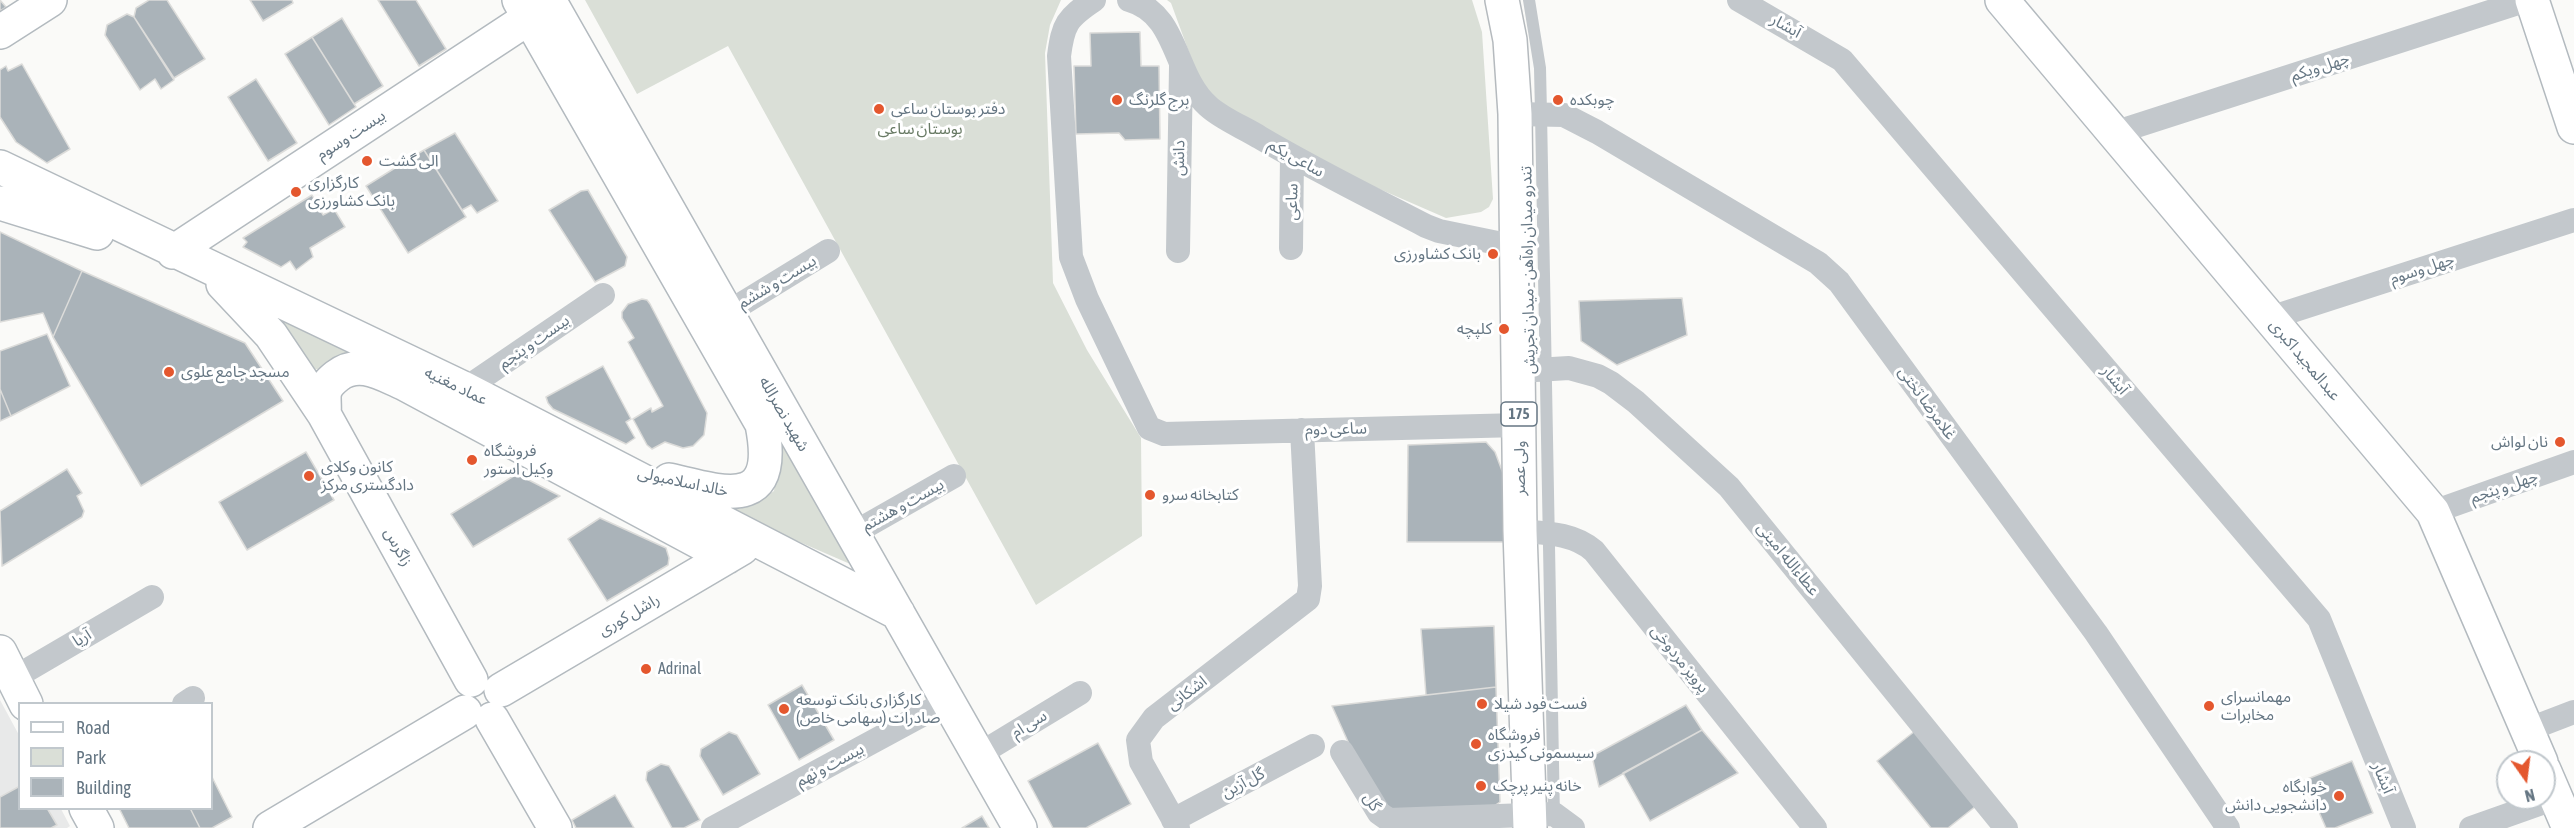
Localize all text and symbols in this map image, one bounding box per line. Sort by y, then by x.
street label: آبشار [1767,10,1805,42]
street label: چهل ویکم [2288,49,2352,85]
place label: برج گلرنگ [1129,90,1189,110]
place label: چوبکده [1570,90,1614,110]
marker: برج گلرنگ [1110,93,1124,107]
marker: چوبکده [1551,93,1565,107]
place label: دفتر بوستان ساعی [891,99,1005,119]
marker: دفتر بوستان ساعی [872,102,886,116]
street label: بیست وسوم [313,106,389,164]
park label: بوستان ساعی [877,119,963,139]
street label: ساعی یکم [1265,135,1327,181]
street label: دانش [1169,140,1189,176]
place label: الی گشت [379,151,439,171]
marker: الی گشت [360,154,374,168]
street label: تندرو میدان راه‌آهن - میدان تجریش [1517,166,1539,374]
place label: کارگزاری بانک کشاورزی [308,173,395,211]
street label: ساعی [1282,183,1302,221]
marker: کارگزاری بانک کشاورزی [289,185,303,199]
place label: بانک کشاورزی [1394,244,1481,264]
marker: بانک کشاورزی [1486,247,1500,261]
street label: چهل وسوم [2387,250,2457,288]
street label: بیست و ششم [734,251,820,313]
street label: بیست و پنجم [495,311,573,373]
street label: عبدالمجید اکبری [2265,315,2345,405]
place label: کلپچه [1457,319,1492,339]
marker: کلپچه [1497,322,1511,336]
street label: آبشار [2097,361,2133,399]
place label: مسجد جامع علوی [181,362,290,382]
street label: عماد مغنیه [421,363,491,409]
street label: غلامرضا تختی [1894,363,1960,443]
marker: مسجد جامع علوی [162,365,176,379]
street label: شهید نصرالله [755,373,813,455]
road number: 175 [1501,402,1537,426]
street label: ساعی دوم [1305,419,1367,439]
place label: نان لواش [2491,432,2548,452]
marker: نان لواش [2553,435,2567,449]
place label: فروشگاه وکیل استور [484,441,553,479]
street label: ولی عصر [1510,441,1530,495]
marker: فروشگاه وکیل استور [465,453,479,467]
place label: کانون وکلای دادگستری مرکز [321,457,414,495]
street label: خالد اسلامبولی [636,463,730,501]
street label: چهل و پنجم [2468,466,2540,508]
marker: کانون وکلای دادگستری مرکز [302,469,316,483]
street label: بیست و هشتم [859,475,947,535]
place label: کتابخانه سرو [1162,485,1239,505]
marker: کتابخانه سرو [1143,488,1157,502]
street label: عطاءالله امینی [1753,518,1823,600]
street label: زاگرس [380,524,416,570]
street label: راشل کوری [595,590,663,640]
street label: پرویز مردوخی [1647,621,1713,697]
street label: آریا [69,625,95,651]
place label: Adrinal [658,659,701,679]
marker: Adrinal [639,662,653,676]
street label: اشکانی [1163,672,1211,714]
place label: مهمانسرای مخابرات [2221,687,2291,725]
place label: کارگزاری بانک توسعه صادرات (سهامی خاص) [796,690,940,728]
place label: فست فود شیلا [1494,694,1587,714]
marker: فست فود شیلا [1475,697,1489,711]
marker: مهمانسرای مخابرات [2202,699,2216,713]
legend [18,702,213,810]
marker: کارگزاری بانک توسعه صادرات (سهامی خاص) [777,702,791,716]
street label: سی ام [1008,706,1050,742]
text: Road [76,717,110,738]
place label: فروشگاه سیسمونی کیدزی [1488,725,1594,763]
marker: فروشگاه سیسمونی کیدزی [1469,737,1483,751]
street label: بیست و نهم [793,739,867,791]
text: Park [76,747,106,768]
north arrow [2496,750,2556,810]
street label: آبشار [2368,759,2398,797]
street label: گل آزین [1218,764,1268,802]
place label: خانه پنیر پرچک [1493,776,1582,796]
text: Building [76,777,131,798]
place label: خوابگاه دانشجویی دانش [2225,777,2327,815]
marker: خانه پنیر پرچک [1474,779,1488,793]
text: N [2523,786,2537,805]
street label: گل [1359,789,1385,815]
marker: خوابگاه دانشجویی دانش [2332,789,2346,803]

